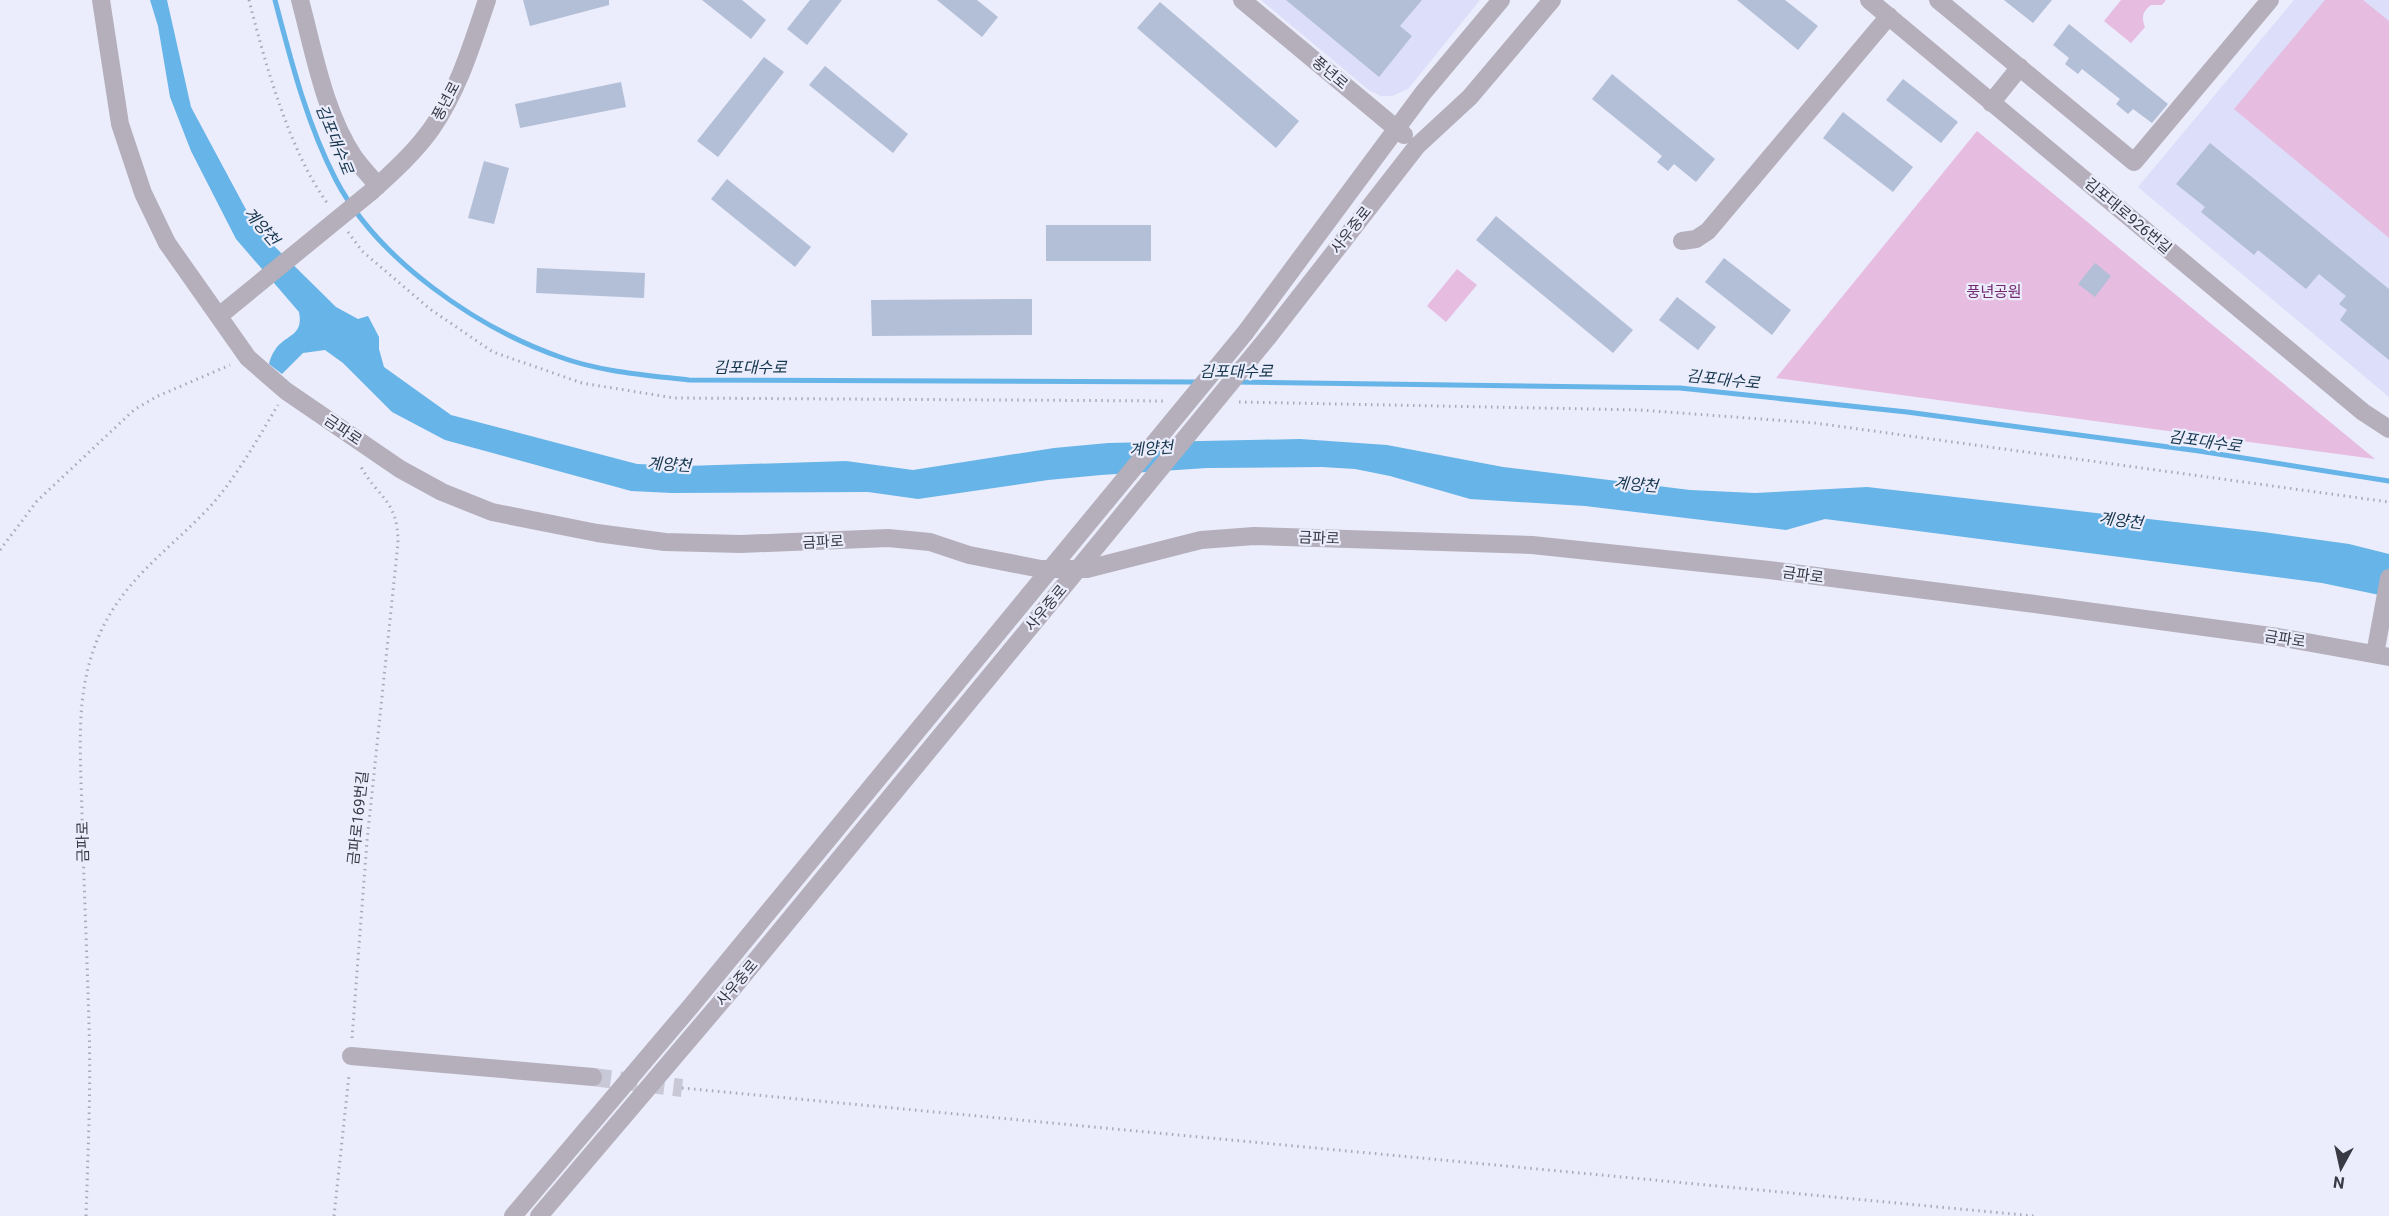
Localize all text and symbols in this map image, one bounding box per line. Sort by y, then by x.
street label: 풍년로 [1308,53,1352,93]
street label: 풍년로 [428,78,464,124]
water label: 김포대수로 [312,102,358,178]
street label: 김포대로926번길 [2081,174,2175,258]
water label: 계양천 [240,203,285,251]
street label: 사우중로 [1327,203,1375,257]
park label: 풍년공원 [1966,283,2022,301]
water label: 김포대수로 [713,358,788,377]
water label: 김포대수로 [1199,362,1274,381]
water label: 김포대수로 [1685,366,1762,393]
street label: 금파로 [321,411,365,449]
water label: 김포대수로 [2167,427,2244,456]
water label: 계양천 [1128,437,1176,460]
water label: 계양천 [646,454,694,475]
water label: 계양천 [1613,473,1661,496]
water label: 계양천 [2098,508,2146,533]
street label: 금파로 [1298,528,1340,548]
street label: 금파로 [802,532,844,552]
street label: 금파로 [1781,563,1825,587]
street label: 사우중로 [1021,581,1071,635]
street label: 금파로 [2263,627,2307,651]
street label: 금파로169번길 [344,770,372,866]
street label: 금파로 [74,821,92,863]
street label: 사우중로 [712,956,762,1010]
north arrow [2311,1138,2371,1198]
text: N [2332,1172,2346,1193]

